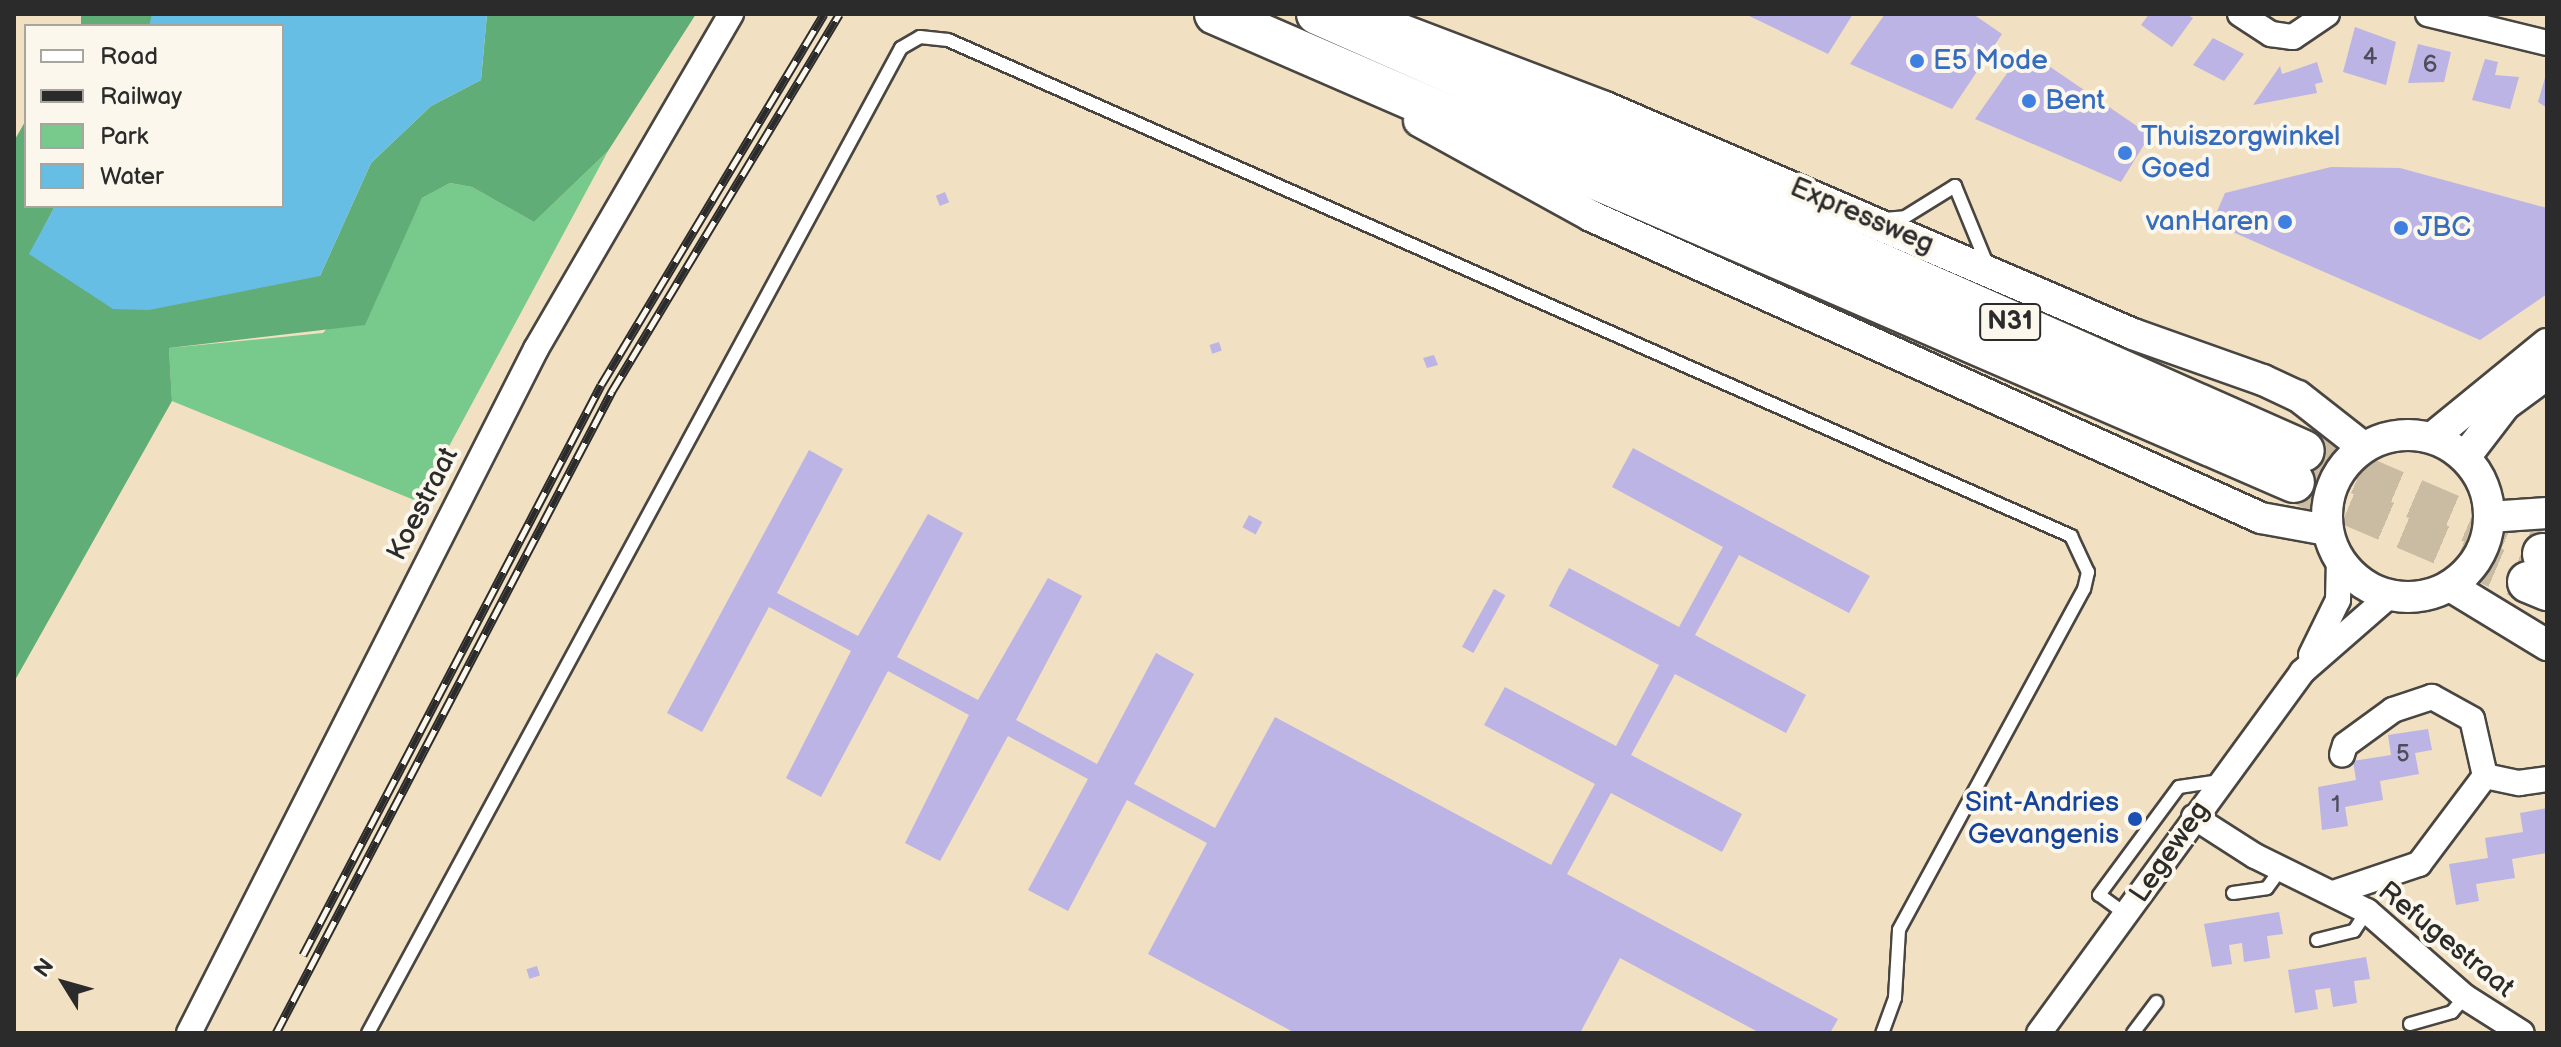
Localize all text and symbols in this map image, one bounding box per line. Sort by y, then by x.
legend [24,24,284,208]
text: Road [100,42,158,71]
house number: 4 [2363,43,2377,71]
place label: E5 Mode [1933,44,2048,78]
house number: 6 [2423,51,2437,79]
marker: E5 Mode [1908,52,1926,70]
text: Railway [100,82,182,111]
place label: Bent [2045,84,2105,118]
marker: Bent [2020,92,2038,110]
place label: Thuiszorgwinkel Goed [2141,120,2340,186]
text: Park [100,122,148,151]
marker: Thuiszorgwinkel Goed [2116,144,2134,162]
text: Water [100,162,164,191]
street label: Expressweg [1785,171,1939,261]
place label: vanHaren [2146,205,2269,239]
place label: JBC [2417,211,2471,245]
marker: vanHaren [2276,213,2294,231]
marker: JBC [2392,219,2410,237]
road number: N31 [1978,300,2042,344]
street label: Koestraat [380,442,466,566]
house number: 5 [2396,740,2410,768]
place label: Sint-Andries Gevangenis [1965,786,2119,852]
house number: 1 [2331,791,2341,819]
street label: Legeweg [2123,795,2217,909]
marker: Sint-Andries Gevangenis [2126,810,2144,828]
street label: Refugestraat [2371,875,2521,1005]
north arrow [24,943,104,1023]
text: N [29,954,60,983]

